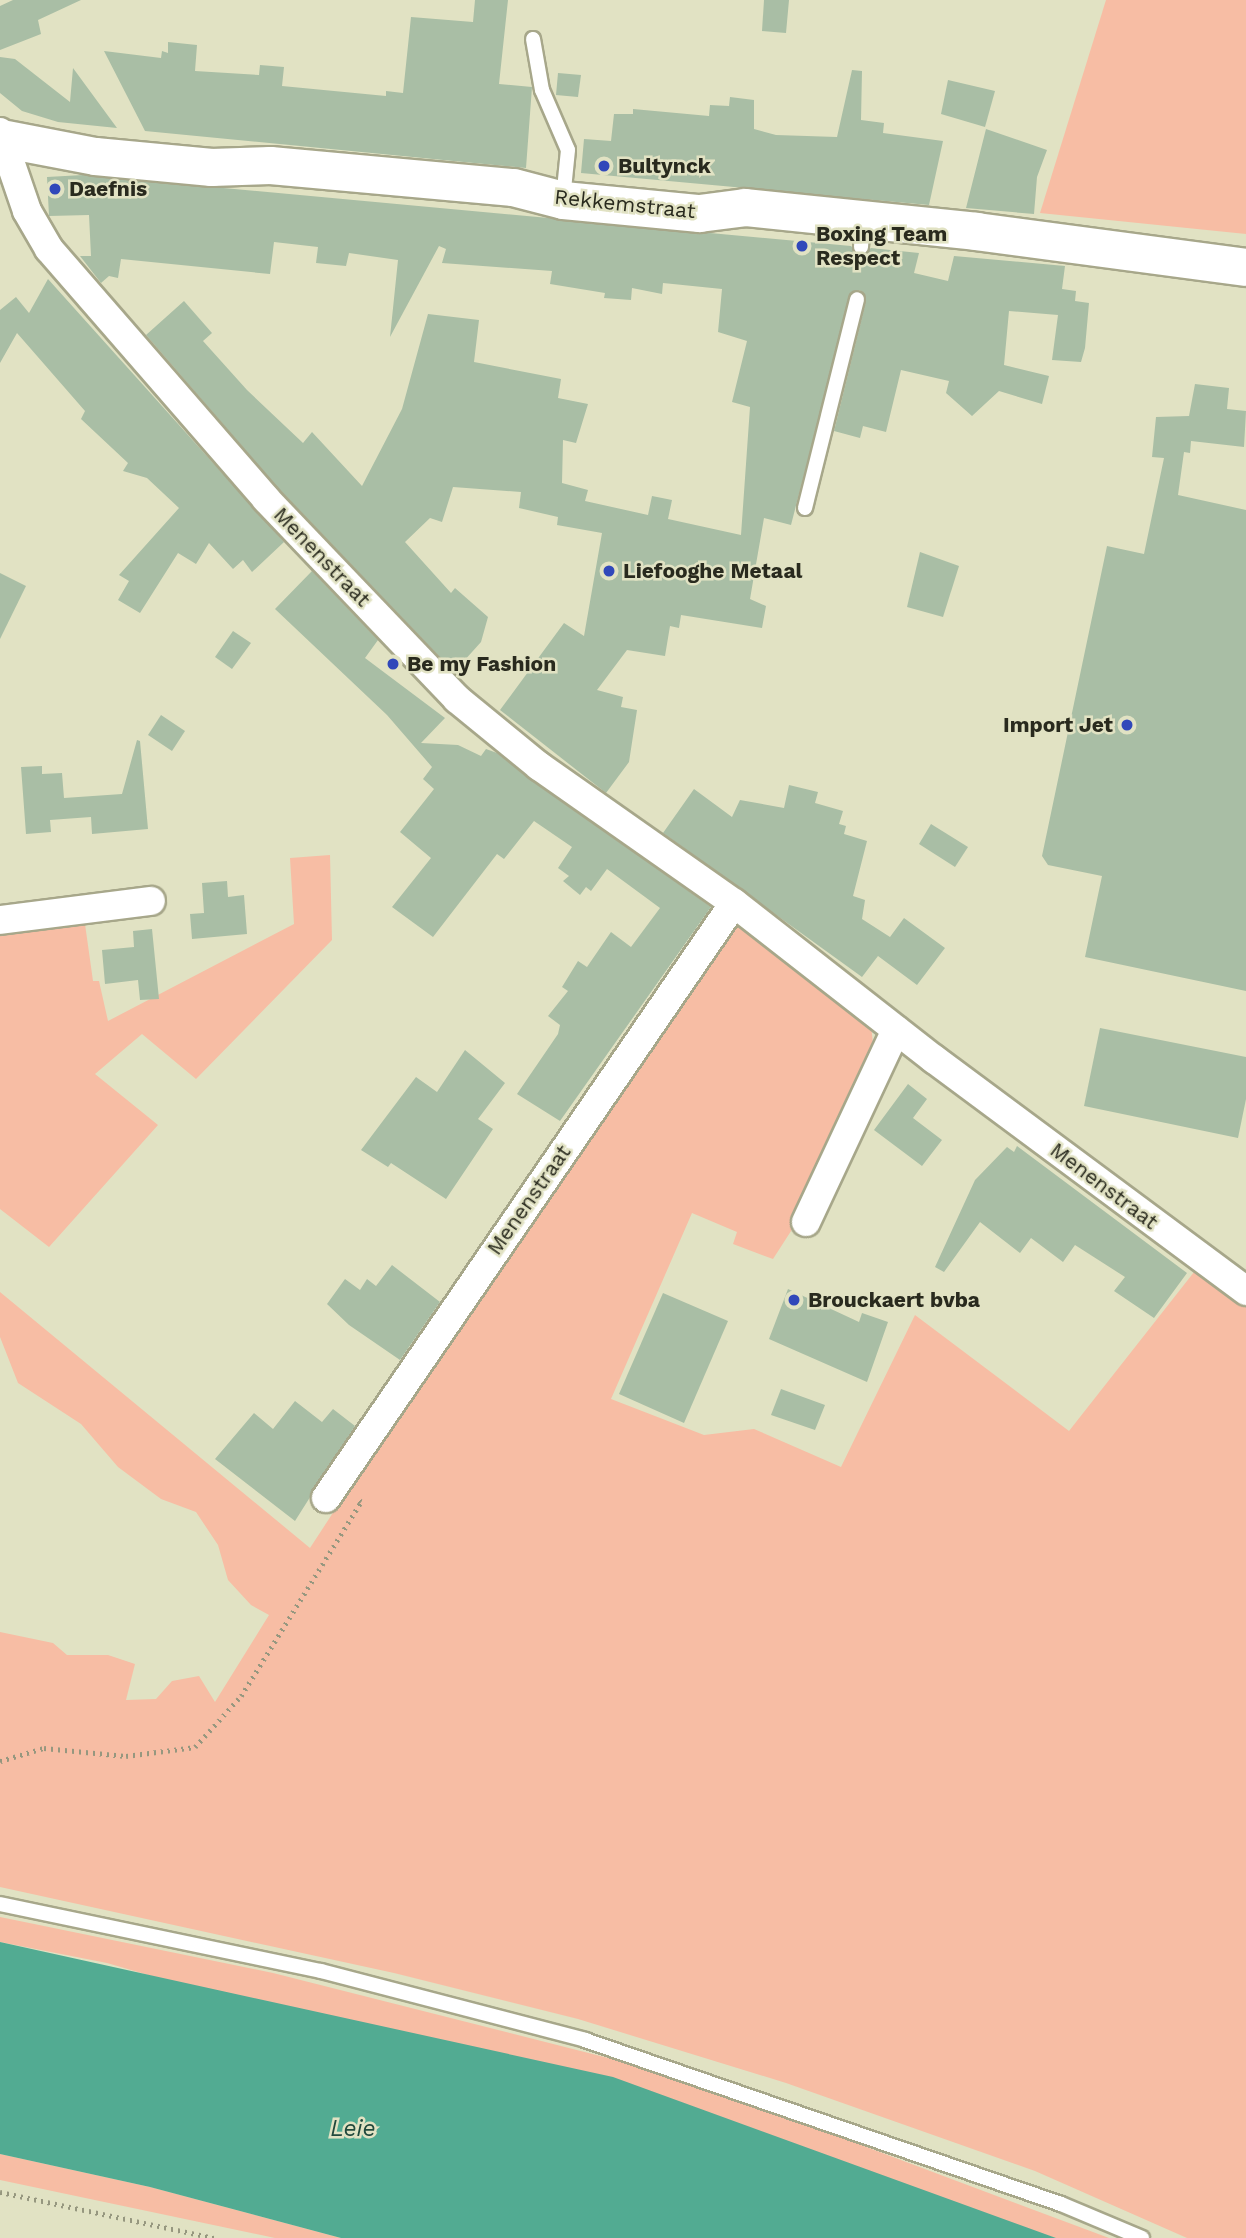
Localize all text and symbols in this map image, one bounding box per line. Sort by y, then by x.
place label: Bultynck [618,153,711,179]
marker: Bultynck [596,158,612,174]
place label: Daefnis [69,176,147,202]
marker: Daefnis [47,181,63,197]
street label: Rekkemstraat [553,184,697,224]
place label: Boxing Team Respect [816,221,948,271]
marker: Boxing Team Respect [794,238,810,254]
street label: Menenstraat [268,502,376,612]
place label: Liefooghe Metaal [623,558,802,584]
marker: Liefooghe Metaal [601,563,617,579]
place label: Be my Fashion [407,651,557,677]
marker: Be my Fashion [385,656,401,672]
place label: Import Jet [1003,712,1113,738]
marker: Import Jet [1119,717,1135,733]
street label: Menenstraat [1045,1137,1163,1235]
street label: Menenstraat [482,1140,576,1260]
place label: Brouckaert bvba [808,1287,980,1313]
marker: Brouckaert bvba [786,1292,802,1308]
water label: Leie [330,2115,376,2143]

